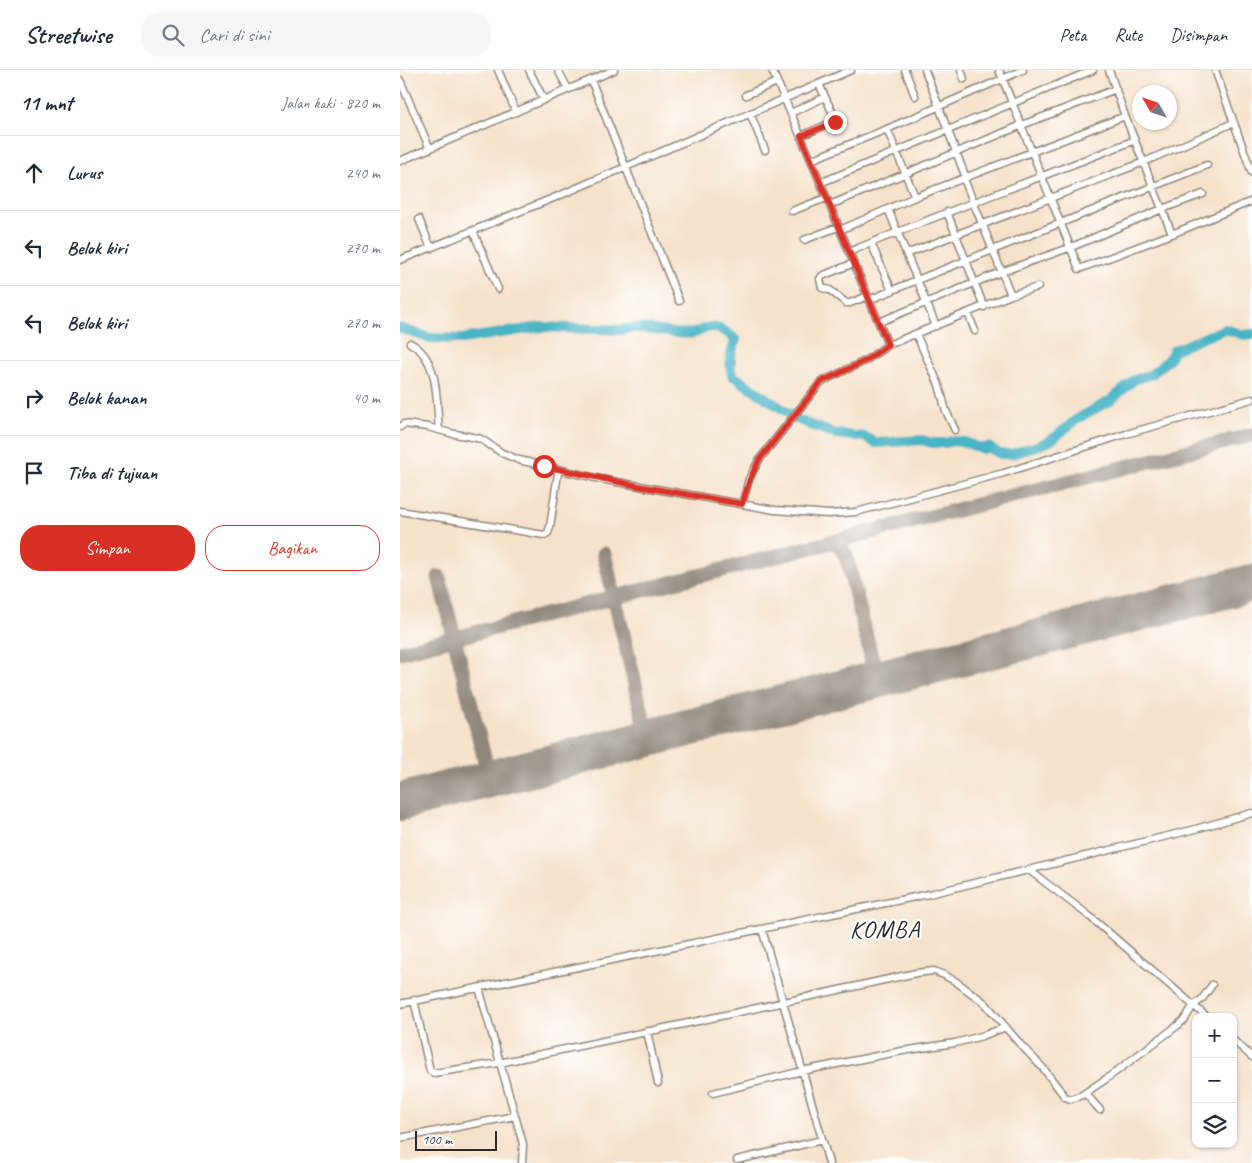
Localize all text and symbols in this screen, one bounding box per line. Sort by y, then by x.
search box [141,12,491,57]
text: Streetwise [25,20,111,50]
icon: search [159,21,187,49]
text: Cari di sini [199,23,269,47]
text: Peta [1060,24,1087,46]
text: Rute [1115,24,1142,46]
text: Disimpan [1170,24,1227,46]
north arrow [1132,85,1177,130]
text: 11 mnt [20,90,73,116]
text: Jalan kaki · 820 m [282,93,380,113]
route end [824,111,847,134]
icon: ahead [20,159,48,187]
text: Lurus [67,161,102,185]
text: 240 m [346,163,380,183]
icon: left [20,234,48,262]
text: Belok kiri [67,236,127,260]
text: 270 m [346,238,380,258]
icon: left [20,309,48,337]
text: Belok kiri [67,311,127,335]
text: 270 m [346,313,380,333]
icon: right [20,384,48,412]
text: Belok kanan [67,386,146,410]
text: 40 m [353,388,380,408]
route start [533,455,556,478]
icon: arrive [20,459,48,487]
text: Tiba di tujuan [67,461,157,485]
button: Simpan [20,525,195,571]
button: Bagikan [205,525,380,571]
district label: KOMBA [850,914,920,944]
map controls [1192,1013,1237,1148]
button: + [1192,1013,1237,1058]
button: − [1192,1058,1237,1103]
button: layers [1192,1103,1237,1148]
scale bar [415,1128,498,1151]
text: 100 m [422,1131,452,1148]

